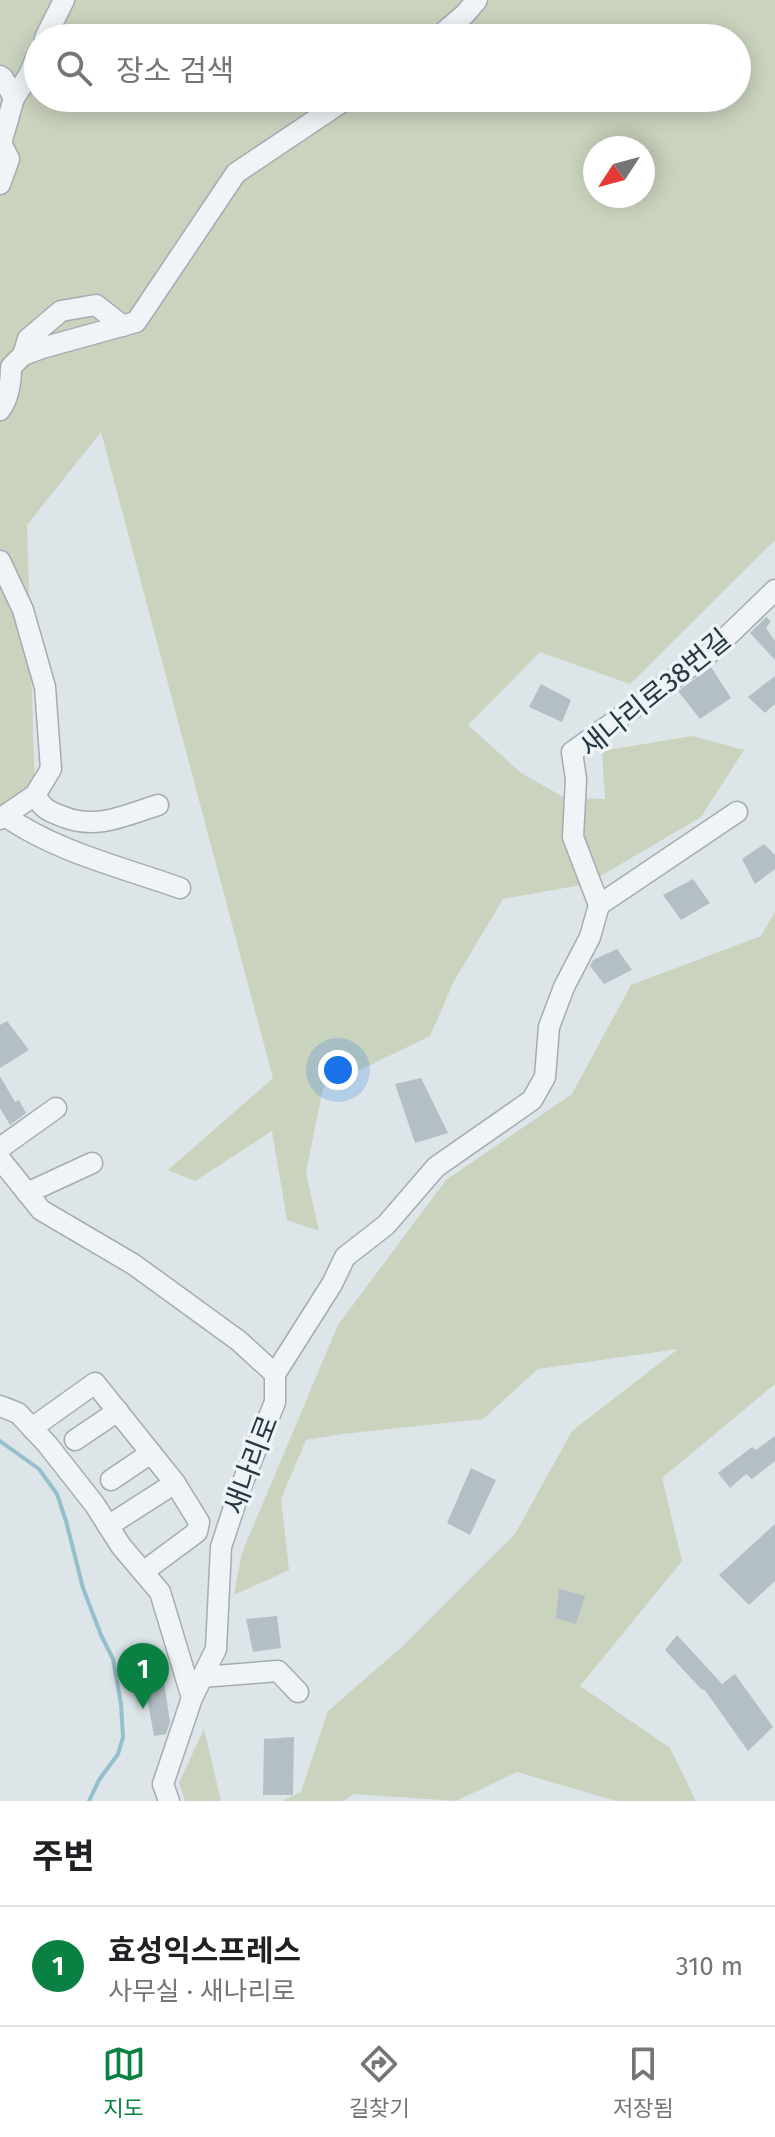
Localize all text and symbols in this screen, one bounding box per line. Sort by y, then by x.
search box [24,24,751,112]
icon: search [52,46,96,90]
text: 장소 검색 [116,53,234,89]
north arrow [583,136,655,208]
street label: 새나리로38번길 [573,622,737,764]
your location [318,1050,358,1090]
street label: 새나리로 [217,1411,285,1519]
pin: 1 [117,1643,169,1709]
text: 주변 [32,1836,95,1877]
text: 효성익스프레스 [108,1933,301,1969]
text: 1 [52,1951,64,1982]
text: 310 m [676,1951,743,1982]
text: 사무실 · 새나리로 [108,1976,295,2007]
tab: 지도 [102,2042,146,2122]
tab: 길찾기 [349,2042,409,2122]
tab: 저장됨 [613,2042,673,2122]

